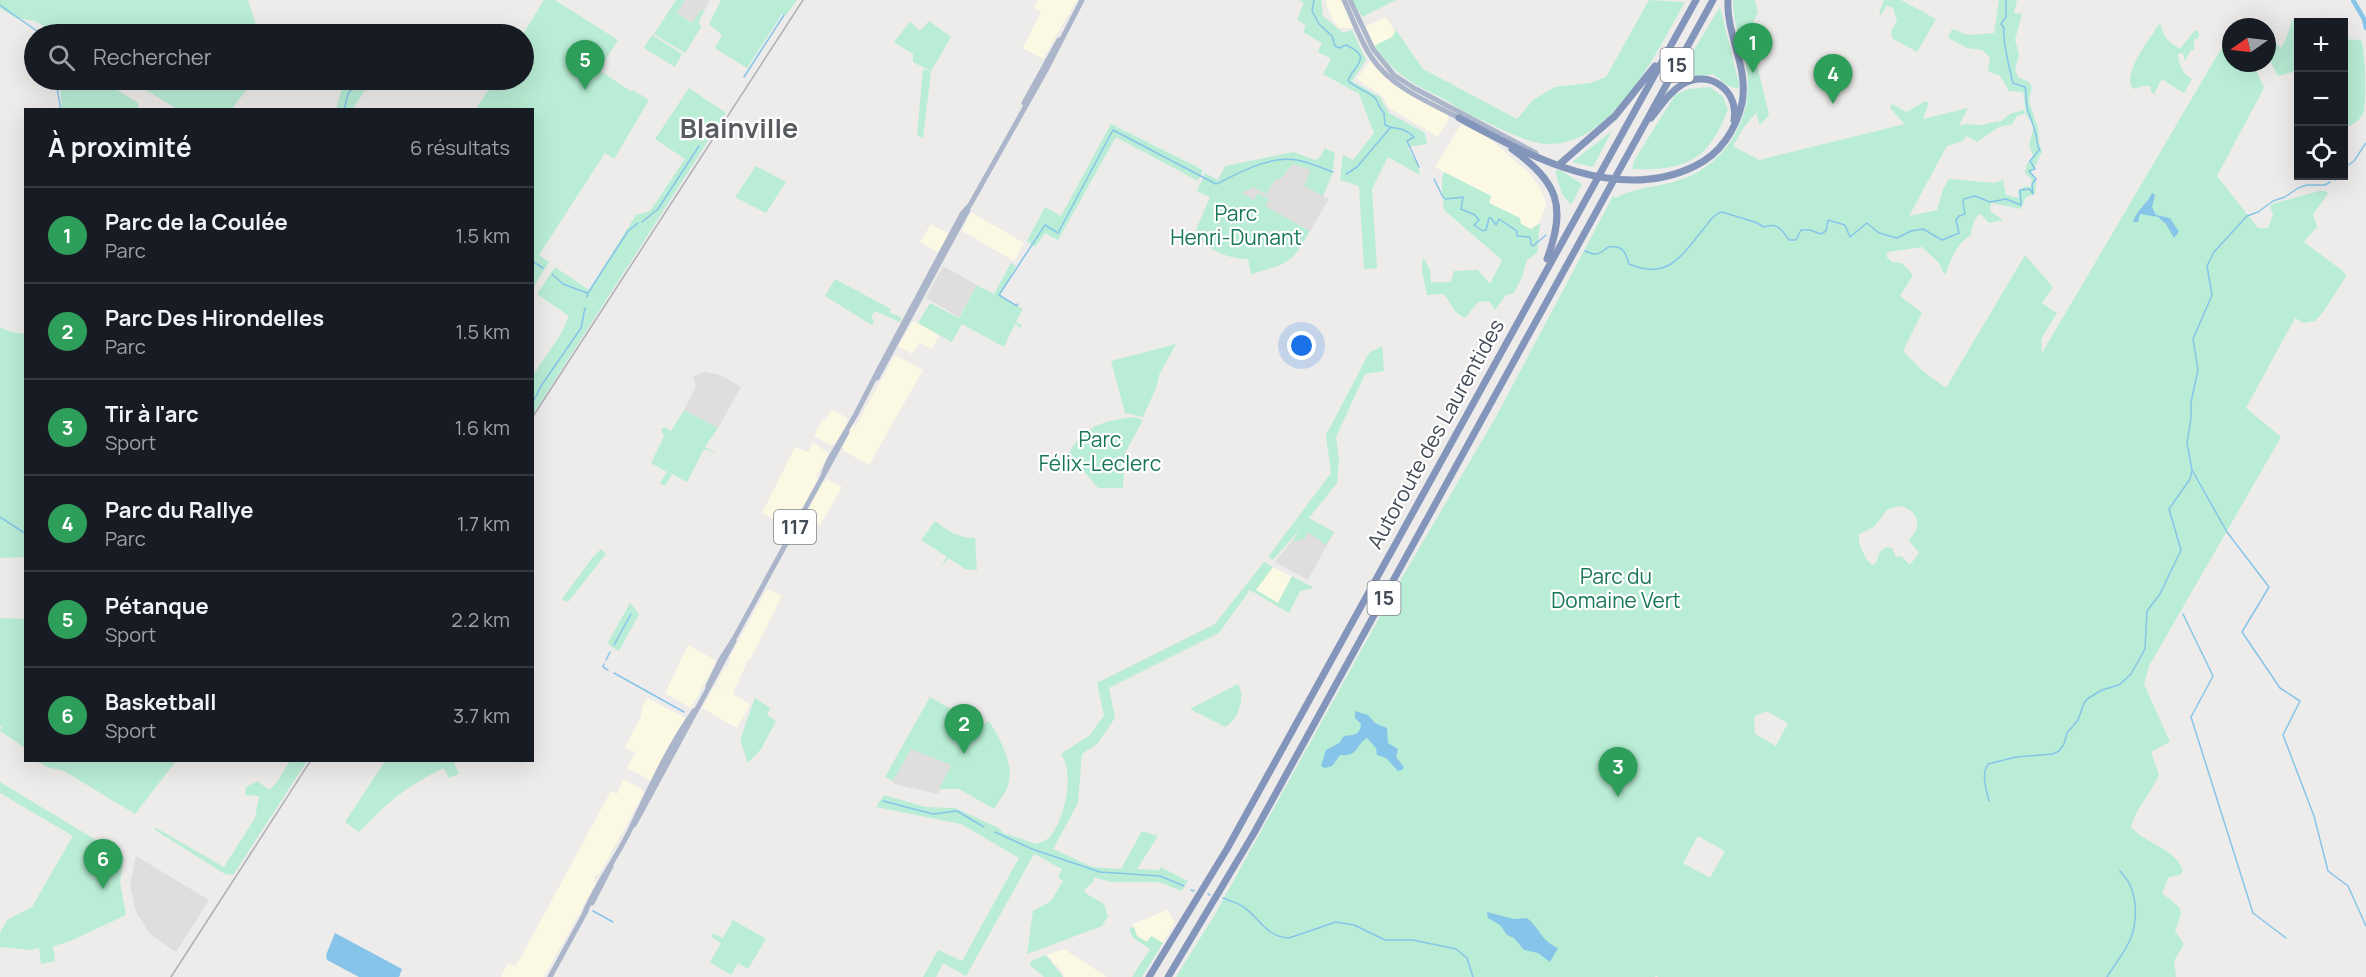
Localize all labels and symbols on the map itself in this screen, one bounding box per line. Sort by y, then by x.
north arrow [2222,18,2276,72]
pin: 1 [1734,23,1772,73]
pin: 5 [566,40,604,90]
road number: 15 [1660,48,1694,82]
pin: 4 [1814,54,1852,104]
district label: Blainville [680,109,798,146]
park label: Parc Henri-Dunant [1170,199,1302,251]
street label: Autoroute des Laurentides [1360,314,1510,553]
your location [1287,331,1316,360]
park label: Parc Félix-Leclerc [1039,425,1161,477]
road number: 117 [774,510,816,544]
park label: Parc du Domaine Vert [1551,562,1681,614]
road number: 15 [1368,581,1400,615]
pin: 2 [944,704,984,754]
pin: 3 [1598,748,1638,797]
pin: 6 [84,840,122,889]

